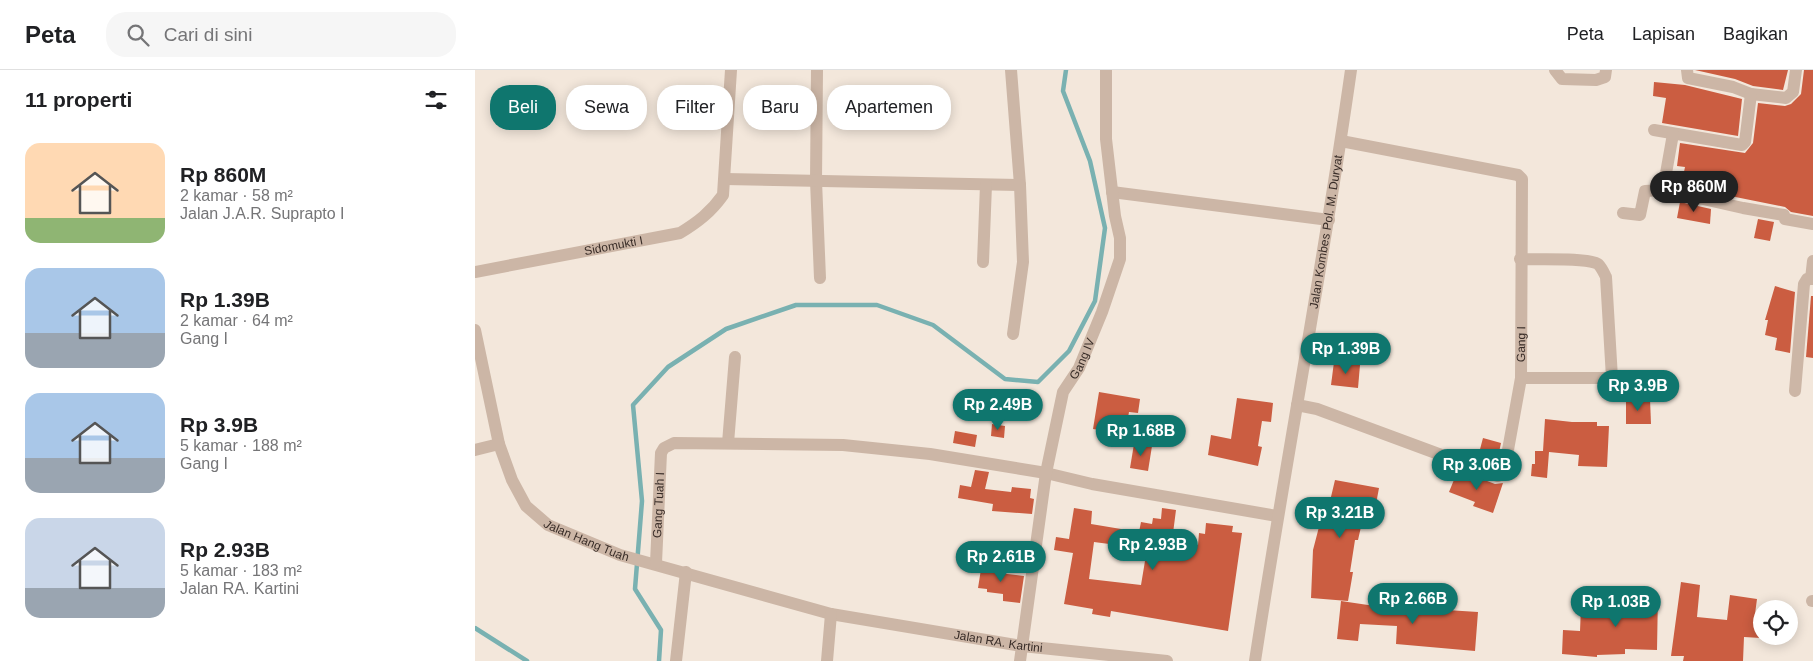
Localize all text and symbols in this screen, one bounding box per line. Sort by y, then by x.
search box [106,12,456,57]
text: Peta [25,21,76,48]
icon: search [124,21,152,49]
text: Cari di sini [164,24,252,45]
text: Peta [1567,24,1604,44]
text: Lapisan [1632,24,1695,44]
text: Bagikan [1723,24,1788,44]
chip: Beli [490,85,556,130]
chip: Sewa [566,85,647,130]
chip: Filter [657,85,733,130]
chip: Baru [743,85,817,130]
chip: Apartemen [827,85,951,130]
icon: filters [422,86,450,114]
text: 11 properti [25,88,132,111]
street label: Jalan Kombes Pol. M. Duryat [1307,153,1345,310]
icon: home [65,163,125,223]
text: Rp 860M [180,163,266,186]
pin: Rp 860M [1648,170,1740,213]
text: Rp 860M [1661,178,1727,195]
text: 2 kamar · 58 m² [180,187,293,204]
text: Jalan J.A.R. Suprapto I [180,205,345,222]
street label: Sidomukti I [583,233,644,258]
icon: home [65,288,125,348]
text: Rp 1.39B [180,288,270,311]
text: 2 kamar · 64 m² [180,312,293,329]
street label: Gang I [1514,326,1528,362]
text: Gang I [180,330,228,347]
pin: Rp 1.39B [1294,332,1398,375]
street label: Gang IV [1066,336,1098,382]
text: Rp 1.39B [1312,340,1380,357]
pin: Rp 3.9B [1592,370,1684,412]
text: Rp 3.9B [1608,377,1668,394]
pin: Rp 2.49B [946,388,1050,431]
text: Rp 2.49B [964,396,1032,413]
icon: home [65,413,125,473]
text: Rp 3.9B [180,413,258,436]
pin: Rp 1.68B [1089,414,1193,457]
text: Rp 1.68B [1107,422,1175,439]
text: 5 kamar · 188 m² [180,437,302,454]
pin: Rp 3.06B [1425,448,1529,491]
text: Gang I [180,455,228,472]
text: Rp 3.06B [1443,456,1511,473]
street label: Gang Tuah I [650,472,667,538]
pin: Rp 3.21B [1288,496,1392,539]
text: Rp 3.21B [1306,504,1374,521]
street label: Jalan Hang Tuah [541,517,631,564]
pin: Rp 2.93B [1101,528,1205,571]
text: Rp 2.93B [1119,536,1187,553]
icon: home [65,538,125,598]
text: Rp 2.93B [180,538,270,561]
pin: Rp 2.61B [949,540,1053,583]
text: Rp 2.61B [967,548,1035,565]
text: 5 kamar · 183 m² [180,562,302,579]
text: Jalan RA. Kartini [180,580,299,597]
pin: Rp 2.66B [1361,582,1465,625]
pin: Rp 1.03B [1564,586,1668,628]
text: Rp 2.66B [1379,590,1447,607]
text: Rp 1.03B [1582,593,1650,610]
map controls [1753,600,1798,645]
button: locate [1753,600,1798,645]
street label: Jalan RA. Kartini [953,628,1043,655]

